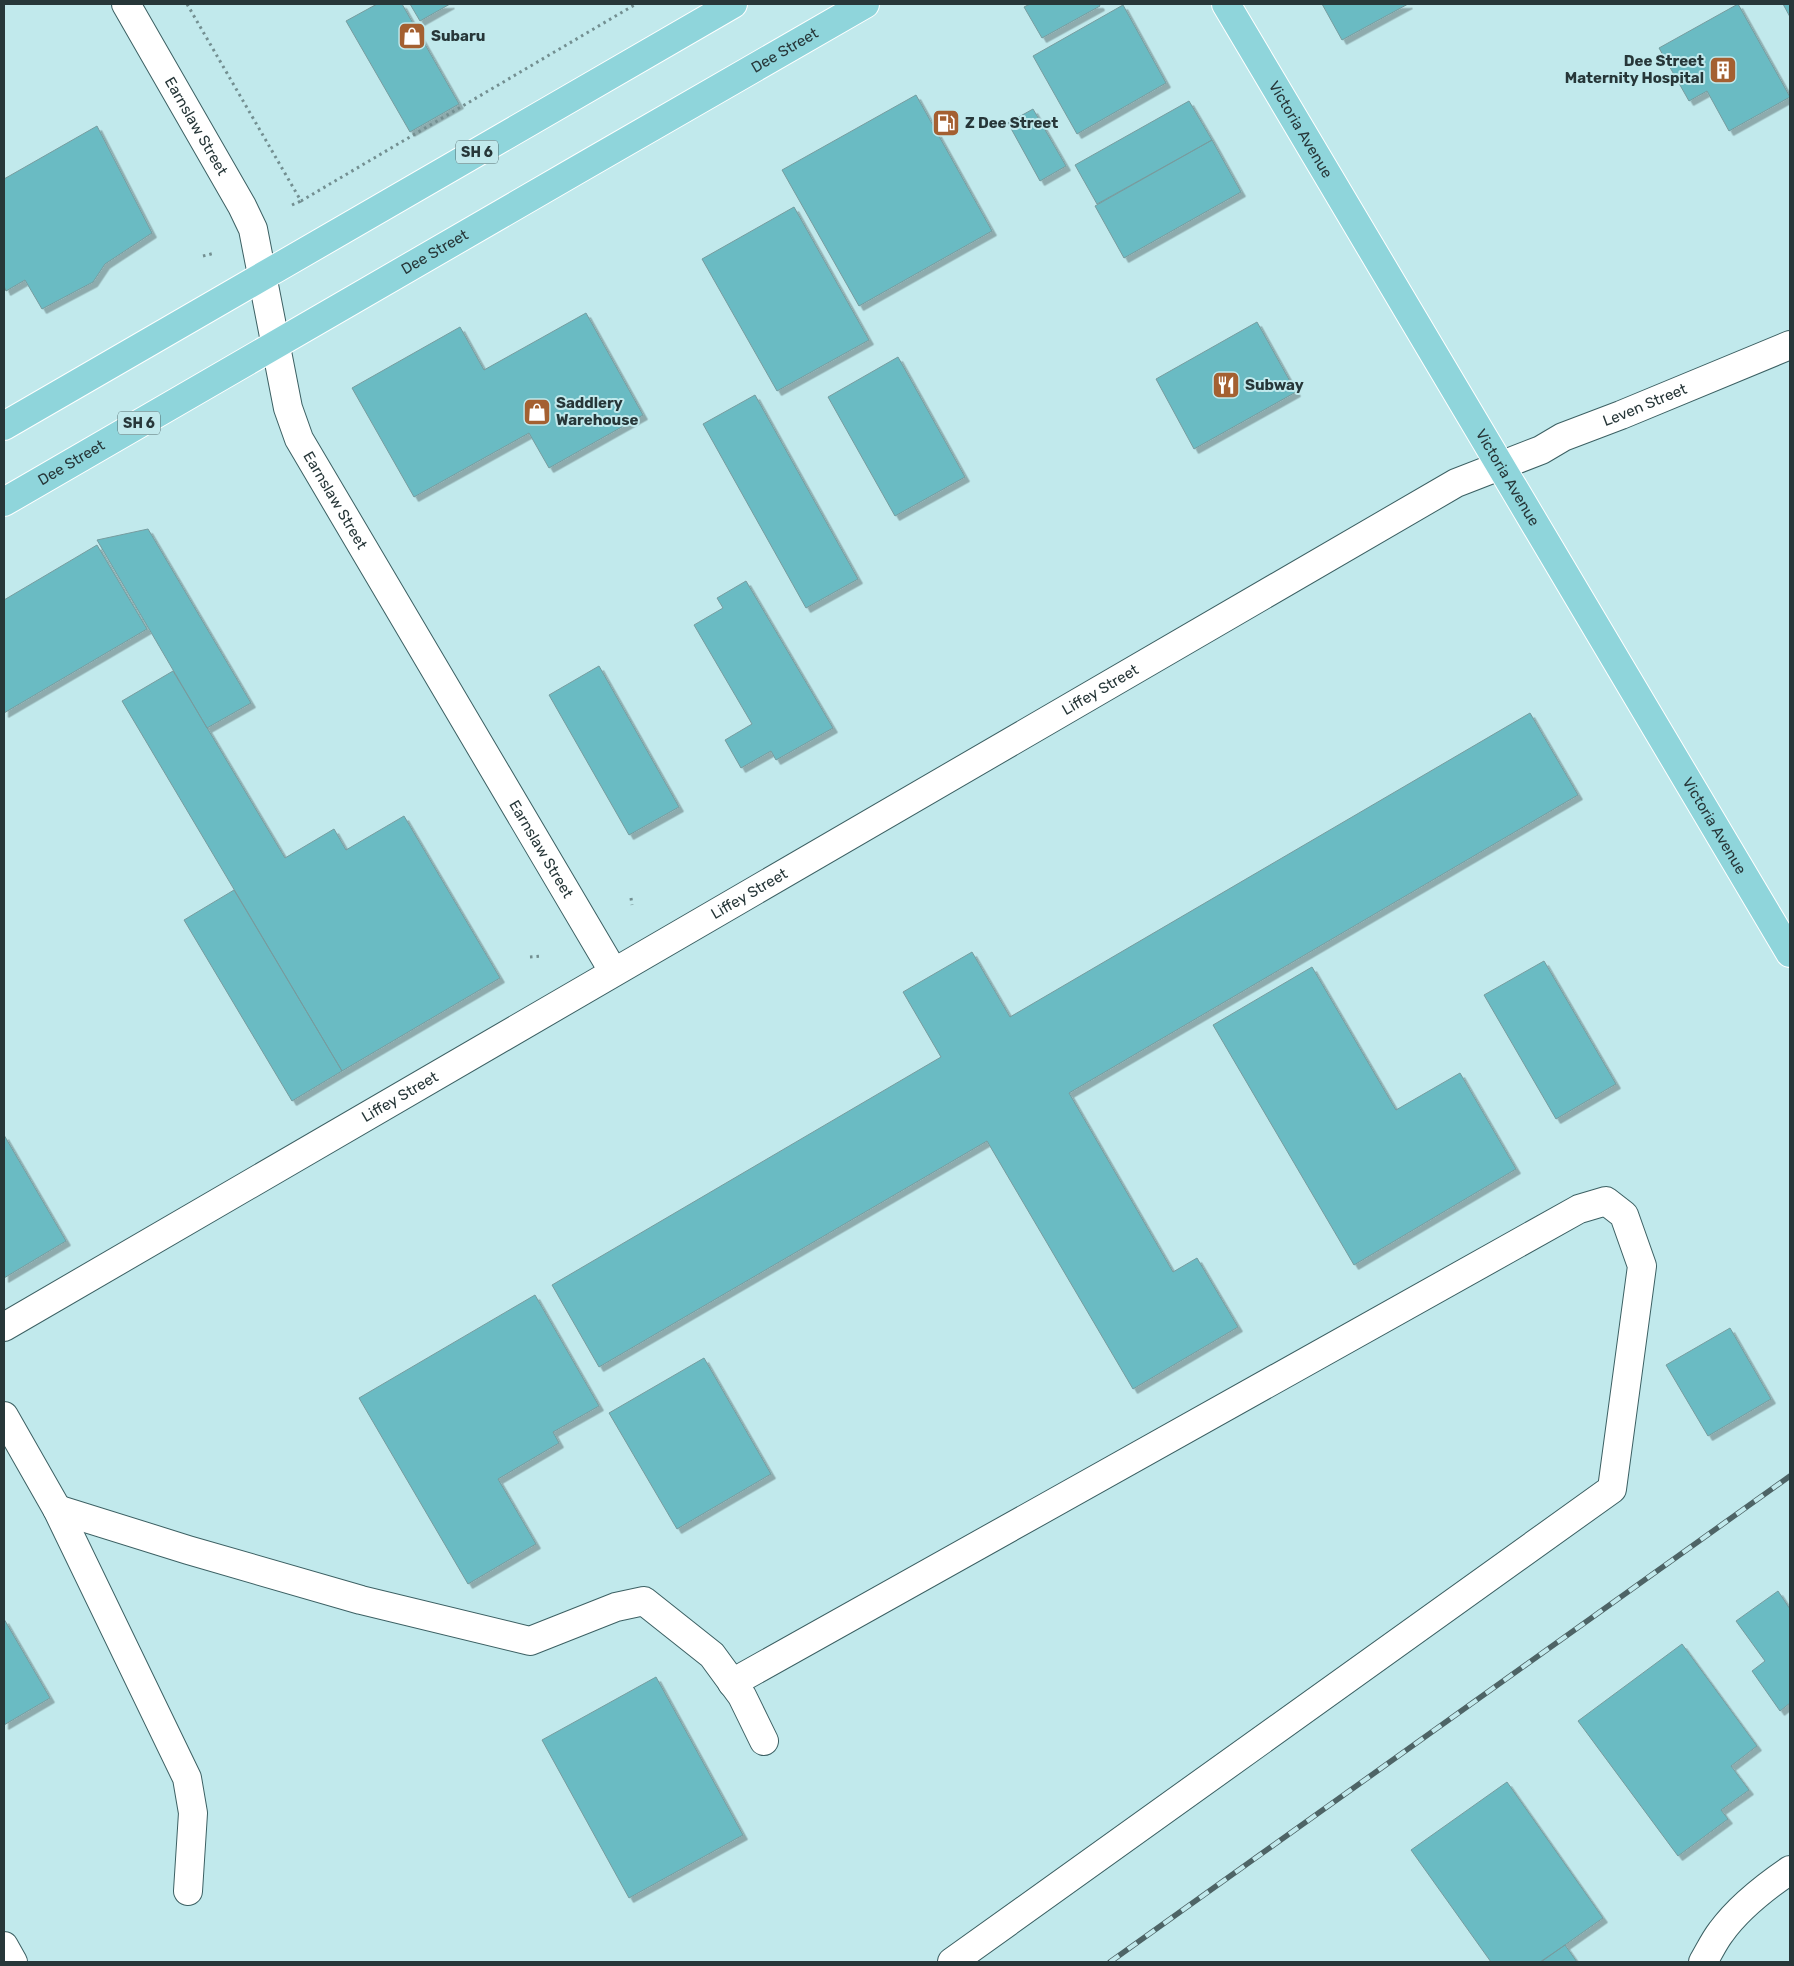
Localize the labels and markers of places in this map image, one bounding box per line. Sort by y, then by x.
shop icon: Subaru [397,21,427,51]
place label: Subaru [431,27,485,45]
place label: Dee Street Maternity Hospital [1565,52,1704,87]
building icon: Dee Street Maternity Hospital [1708,55,1738,85]
fuel station icon: Z Dee Street [931,108,961,138]
place label: Z Dee Street [965,114,1058,132]
restaurant icon: Subway [1211,370,1241,400]
place label: Subway [1245,376,1304,394]
place label: Saddlery Warehouse [556,394,638,429]
shop icon: Saddlery Warehouse [522,397,552,427]

